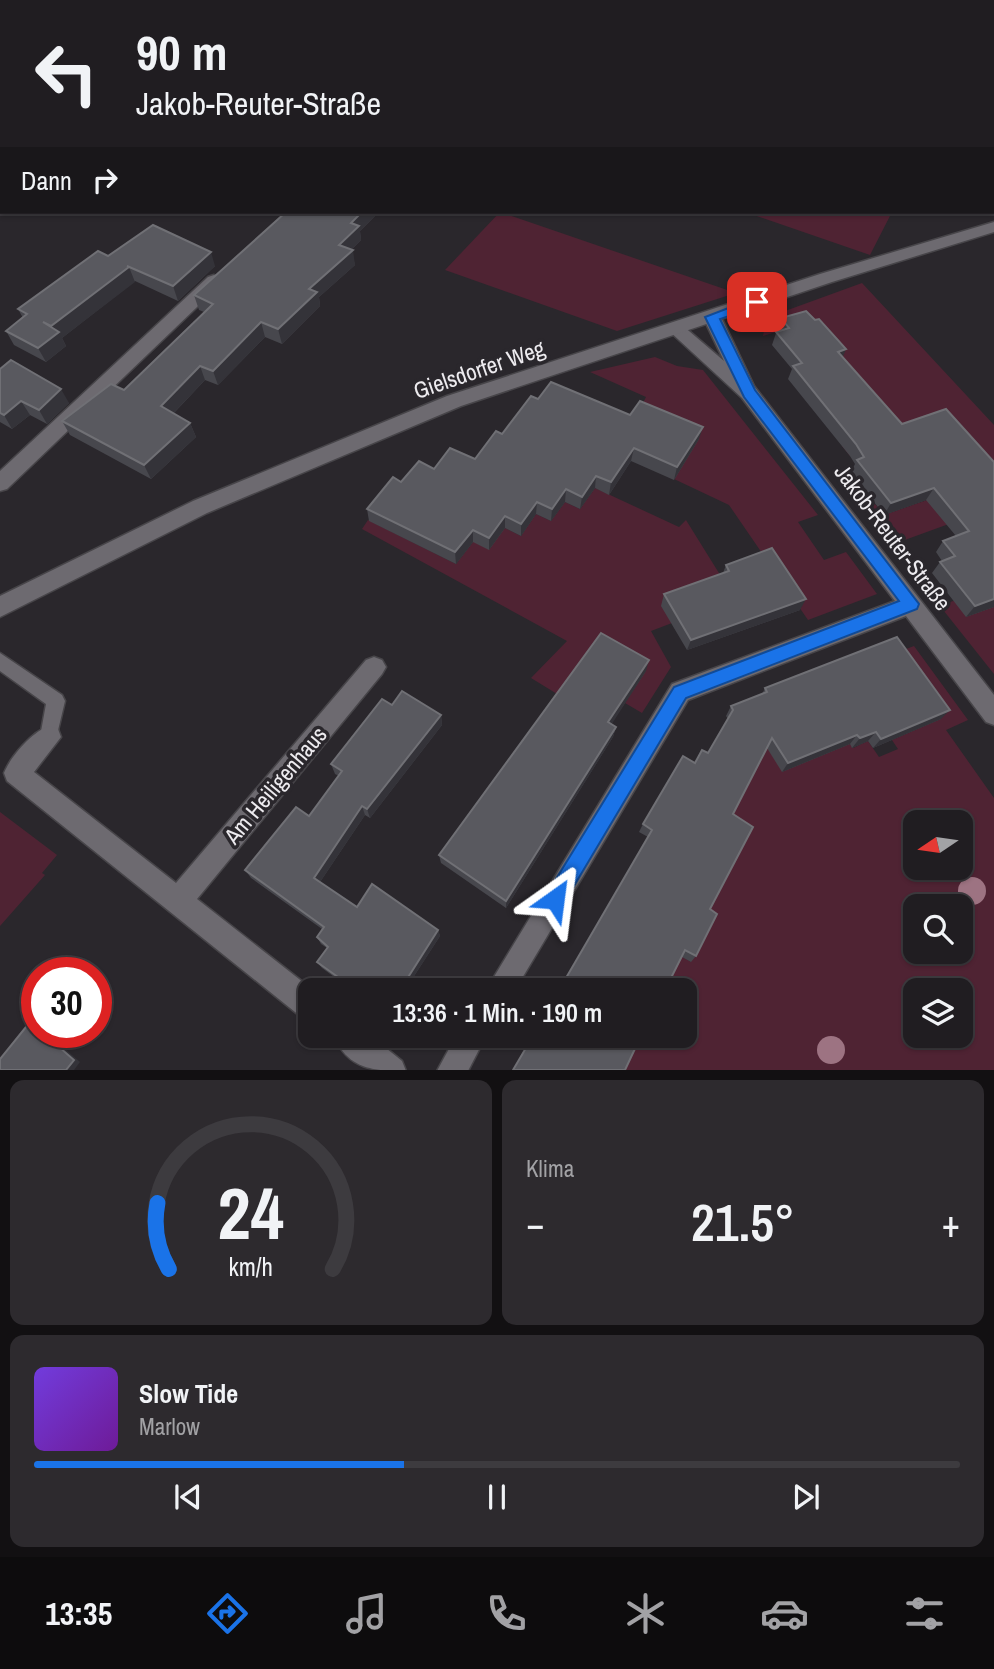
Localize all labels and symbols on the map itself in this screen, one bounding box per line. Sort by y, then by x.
pin [727,272,787,332]
street label: Gielsdorfer Weg [409,332,549,406]
street label: Jakob-Reuter-Straße [828,457,958,617]
street label: Am Heiligenhaus [216,720,333,851]
north arrow [903,810,973,880]
position arrow [518,862,592,936]
speed limit sign: 30 [21,957,112,1048]

